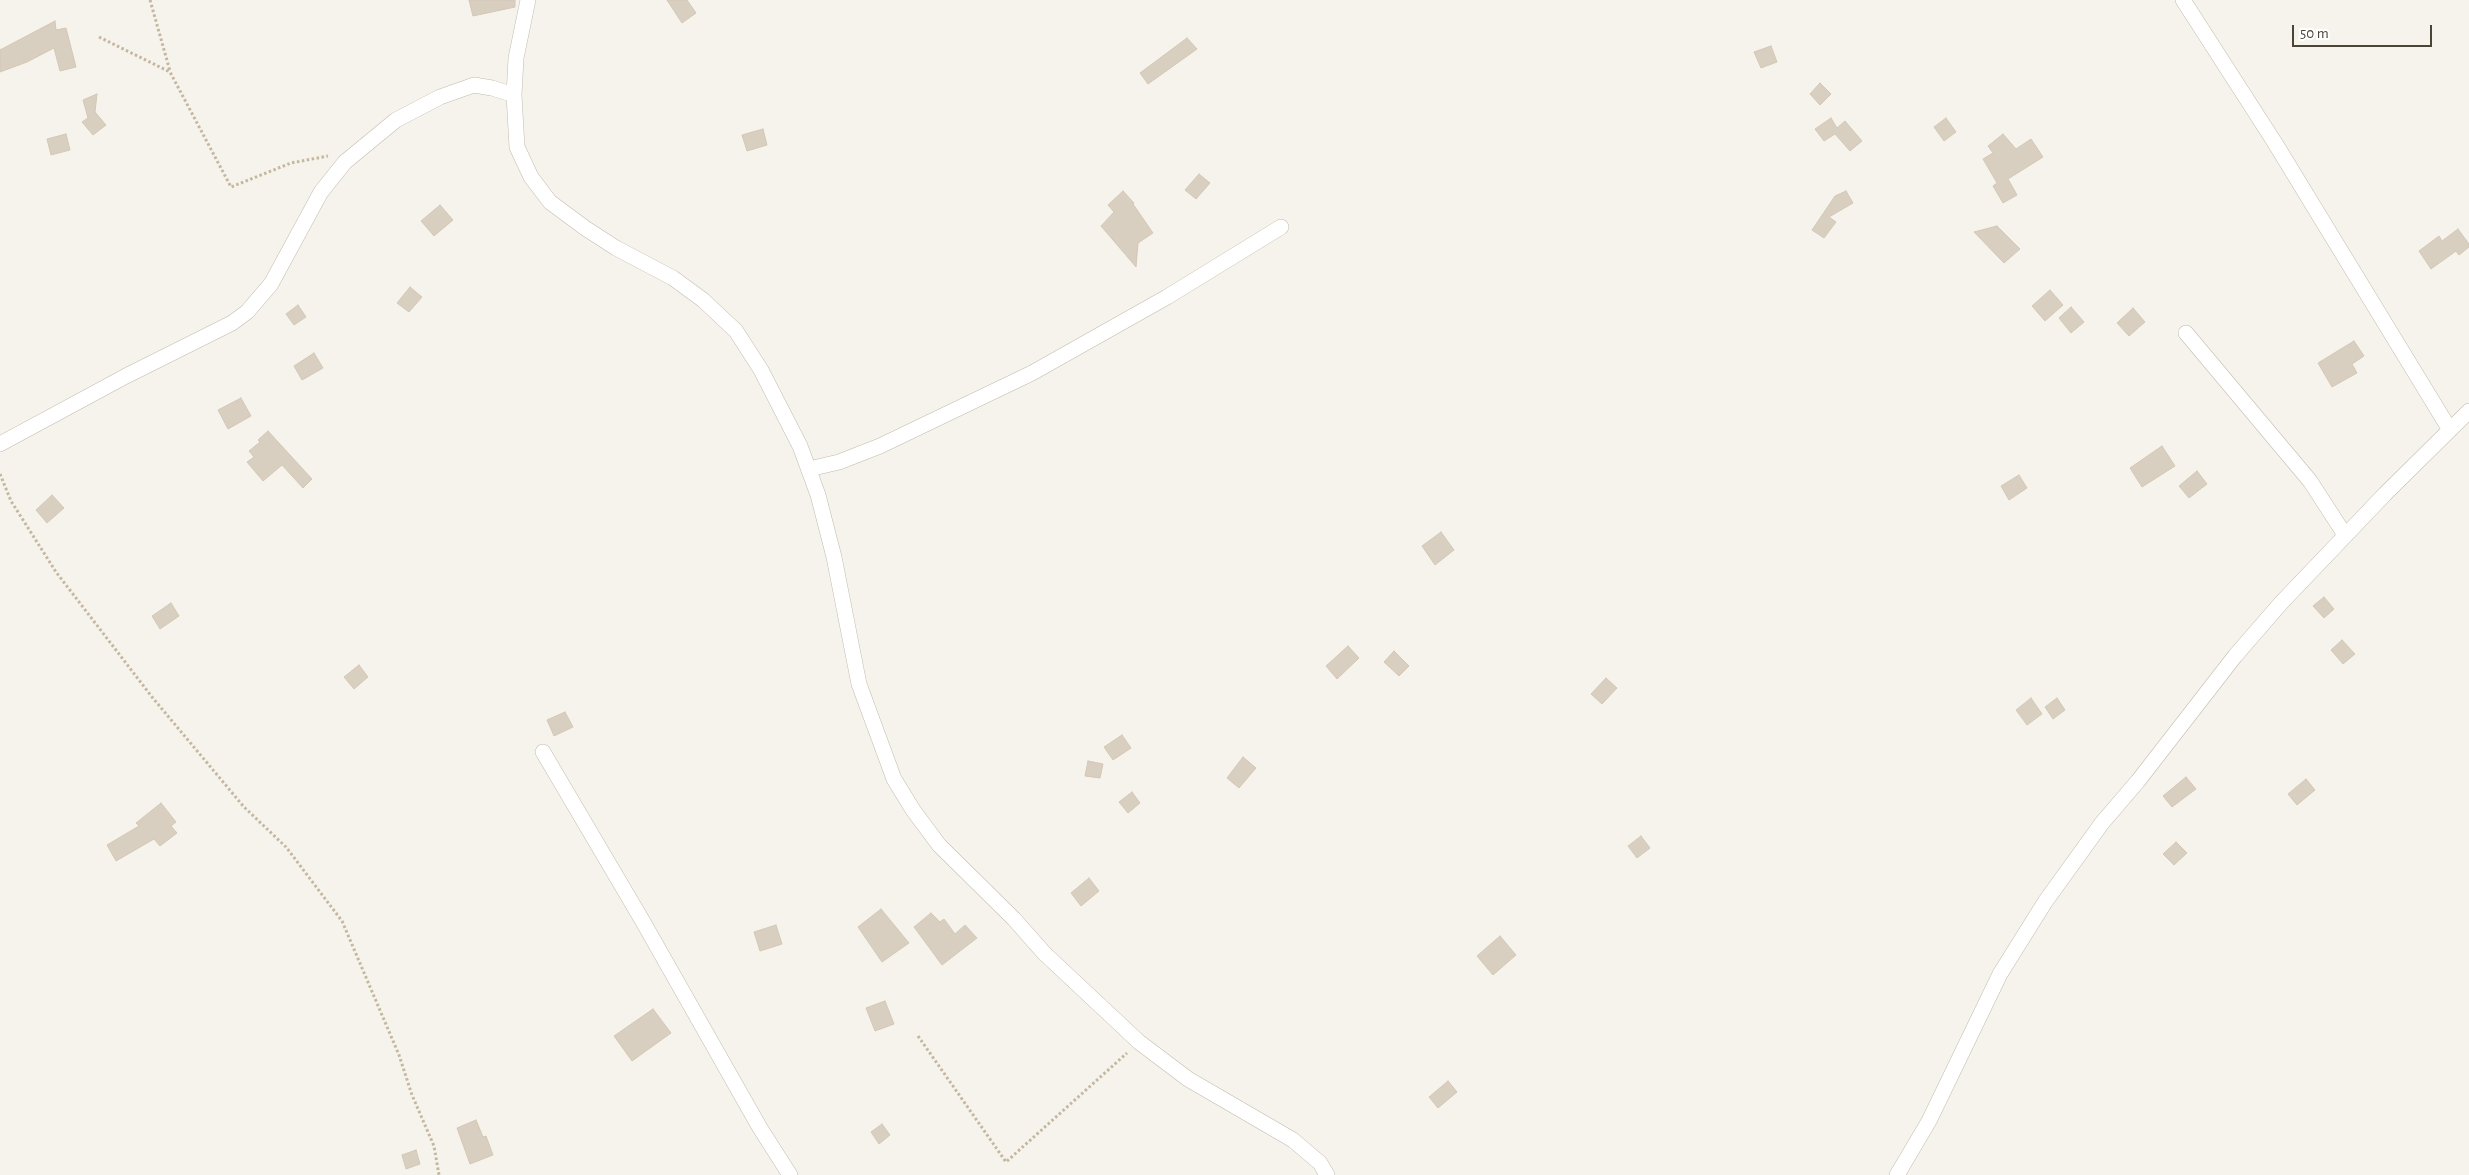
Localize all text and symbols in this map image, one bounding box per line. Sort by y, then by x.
scale bar [2294,15,2434,47]
text: 50 m [2300,26,2329,41]

